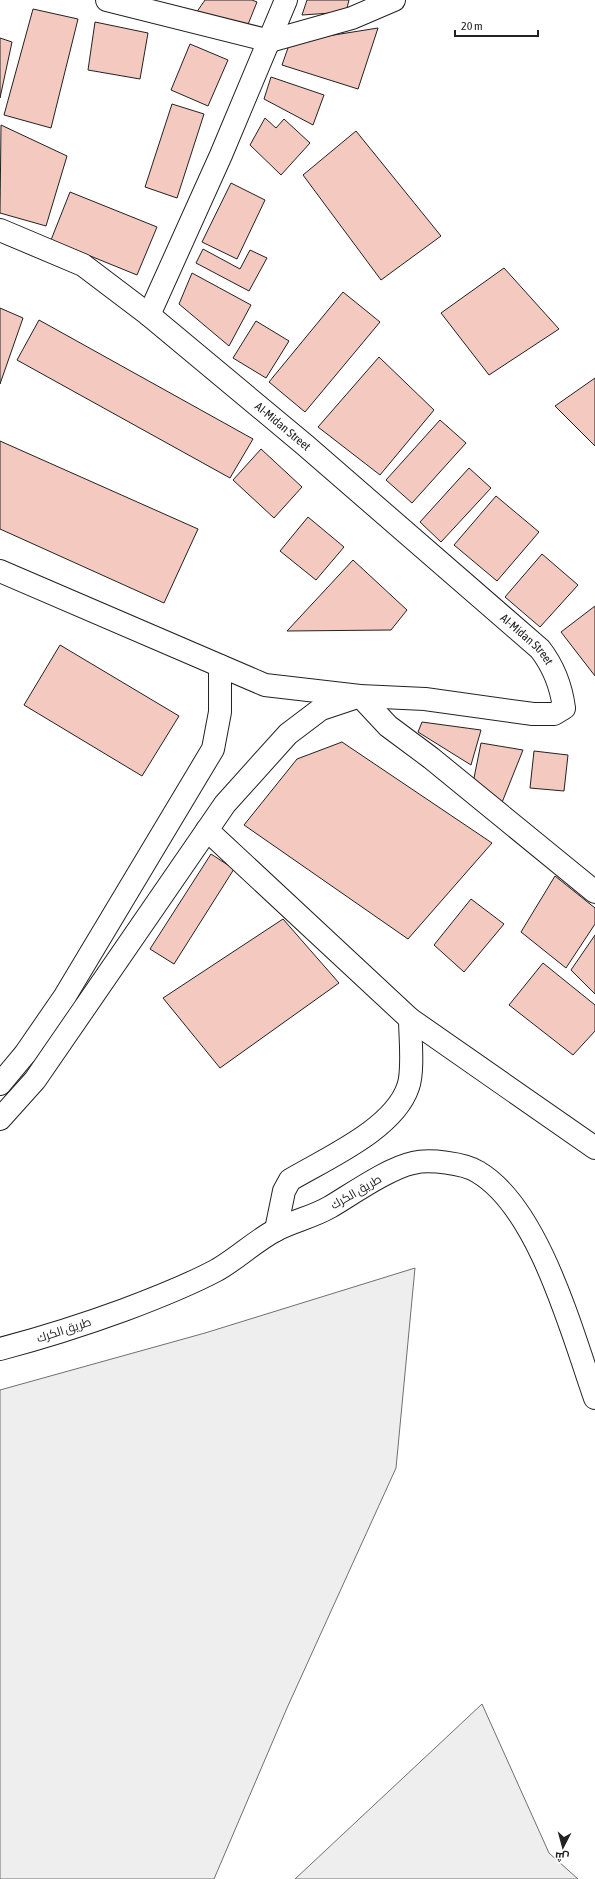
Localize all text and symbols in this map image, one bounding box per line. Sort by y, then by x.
scale bar [455,12,538,38]
text: 20 m [461,19,483,33]
street label: AI-Midan Street [252,399,314,454]
street label: AI-Midan Street [498,611,556,668]
street label: طريق الكرك [328,1172,384,1212]
street label: طريق الكرك [35,1315,93,1345]
north arrow [543,1827,583,1867]
text: ش [554,1849,570,1864]

